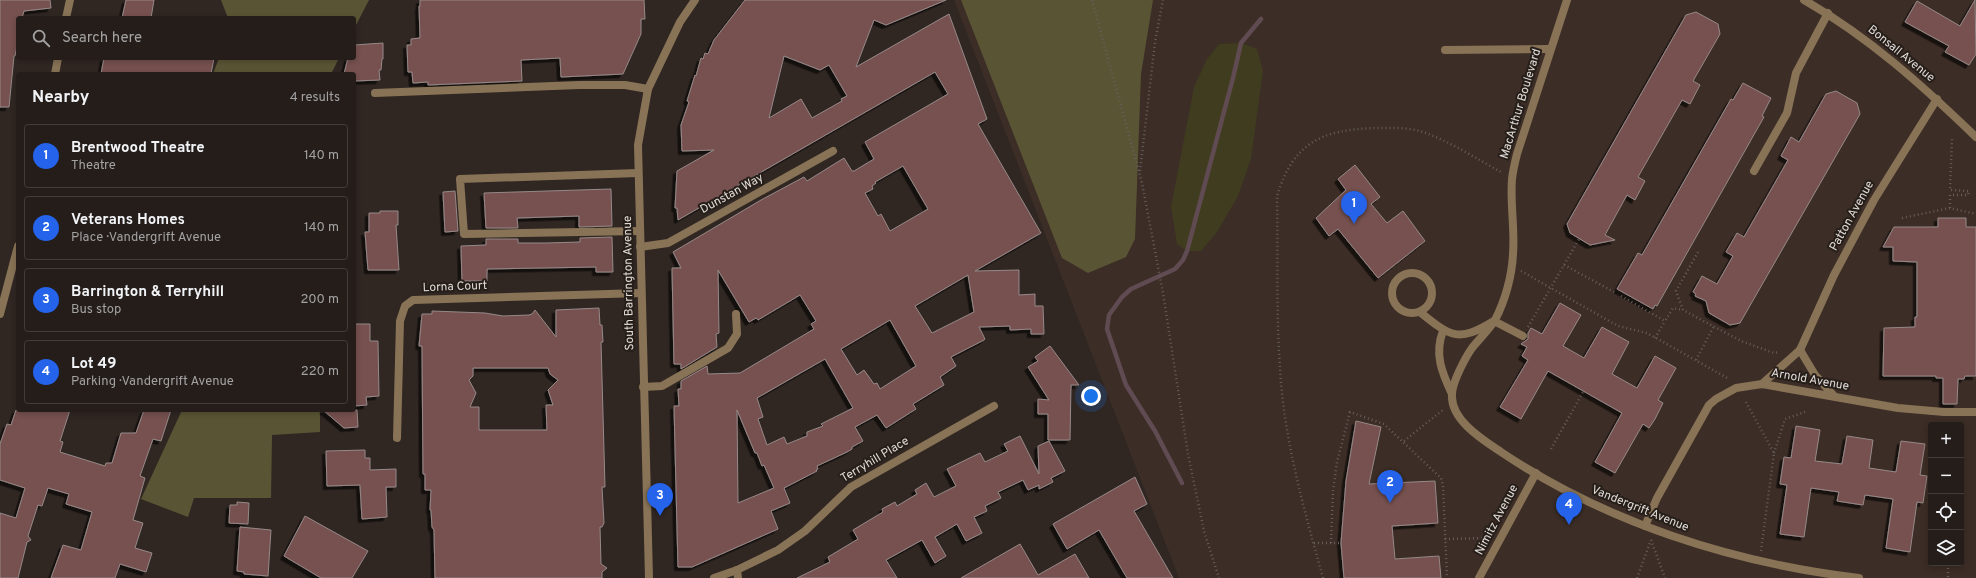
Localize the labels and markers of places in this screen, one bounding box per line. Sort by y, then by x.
pin: 1 [1341,191,1367,224]
pin: 2 [1377,470,1403,503]
pin: 3 [647,483,673,516]
pin: 4 [1556,492,1582,525]

